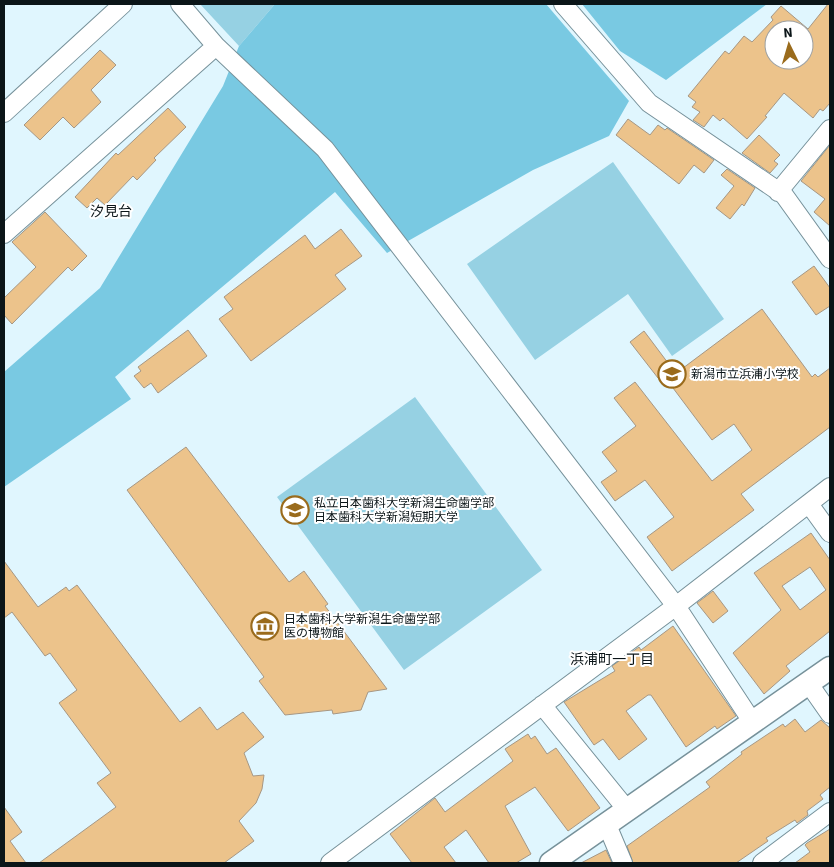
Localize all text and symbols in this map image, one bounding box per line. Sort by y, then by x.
north arrow [764,20,814,70]
text: N [782,23,793,43]
district label: 汐見台 [90,202,132,222]
school or university icon: 新潟市立浜浦小学校 [657,359,687,389]
place label: 新潟市立浜浦小学校 [691,366,799,383]
school or university icon: 私立日本歯科大学新潟生命歯学部 日本歯科大学新潟短期大学 [280,495,310,525]
place label: 私立日本歯科大学新潟生命歯学部 日本歯科大学新潟短期大学 [314,495,494,526]
museum icon: 日本歯科大学新潟生命歯学部 医の博物館 [250,611,280,641]
place label: 日本歯科大学新潟生命歯学部 医の博物館 [284,611,440,642]
district label: 浜浦町一丁目 [570,650,654,670]

